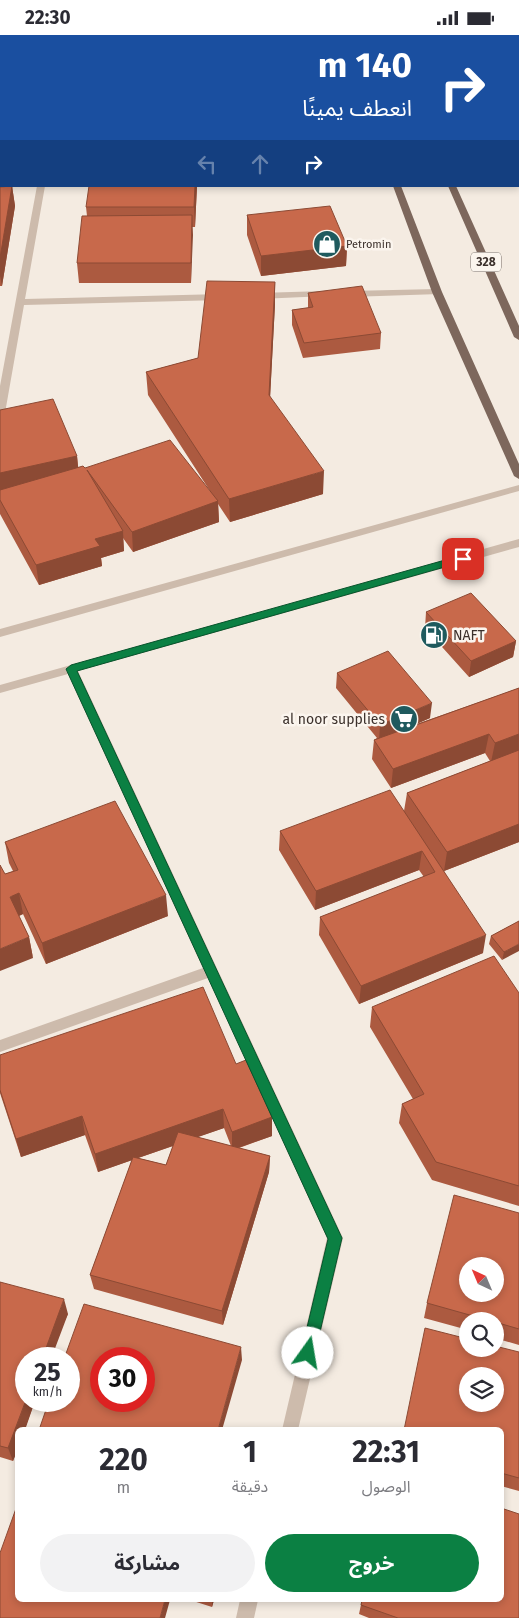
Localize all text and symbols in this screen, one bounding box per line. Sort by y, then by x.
text: 22:30 [25,6,71,29]
text: 140 m [318,44,412,86]
icon: right [430,55,495,120]
text: انعطف يمينًا [302,95,412,122]
icon: left [193,150,221,178]
icon: ahead [246,150,274,178]
icon: right [299,150,327,178]
shop icon: Petromin [312,229,342,259]
place label: Petromin [346,238,391,251]
road number: 328 [471,253,501,271]
pin [442,538,484,580]
icon: arrive [449,545,477,573]
fuel station icon: NAFT [419,620,449,650]
place label: NAFT [453,627,485,644]
supermarket icon: al noor supplies [389,704,419,734]
place label: al noor supplies [283,711,385,728]
north arrow [459,1257,504,1303]
map controls [459,1257,504,1412]
button: search [459,1312,504,1357]
position arrow [281,1326,333,1378]
speed limit sign: 30 [90,1347,155,1412]
text: 25 [34,1358,61,1388]
button: layers [459,1367,504,1412]
text: km/h [33,1385,62,1399]
text: 1 [243,1434,257,1470]
text: 22:31 [352,1434,420,1470]
text: 220 [99,1442,148,1478]
text: دقيقة [232,1477,268,1496]
text: الوصول [362,1477,410,1496]
text: m [117,1478,130,1497]
button: مشاركة [40,1534,255,1592]
button: خروج [265,1534,479,1592]

